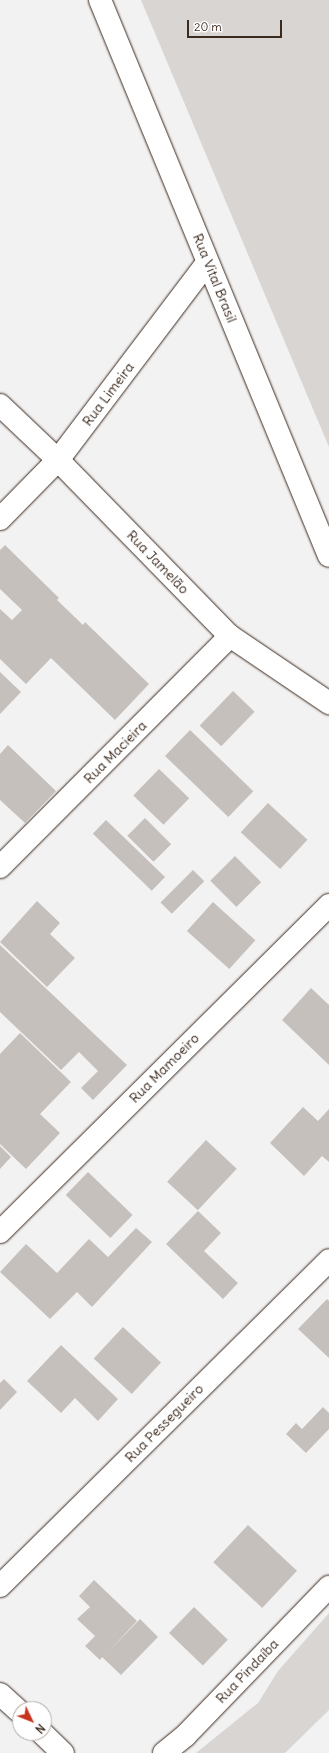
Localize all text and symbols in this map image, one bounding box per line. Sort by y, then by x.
scale bar [189,12,284,38]
text: 20 m [194,19,222,34]
street label: Rua Vital Brasil [189,231,241,325]
street label: Rua Limeira [79,359,137,429]
street label: Rua Jamelão [123,527,193,597]
street label: Rua Macieira [80,717,150,787]
street label: Rua Mamoeiro [126,1030,202,1106]
street label: Rua Pessegueiro [121,1380,207,1466]
street label: Rua Pindaíba [212,1635,282,1707]
north arrow [12,1701,52,1741]
text: N [32,1721,48,1736]

